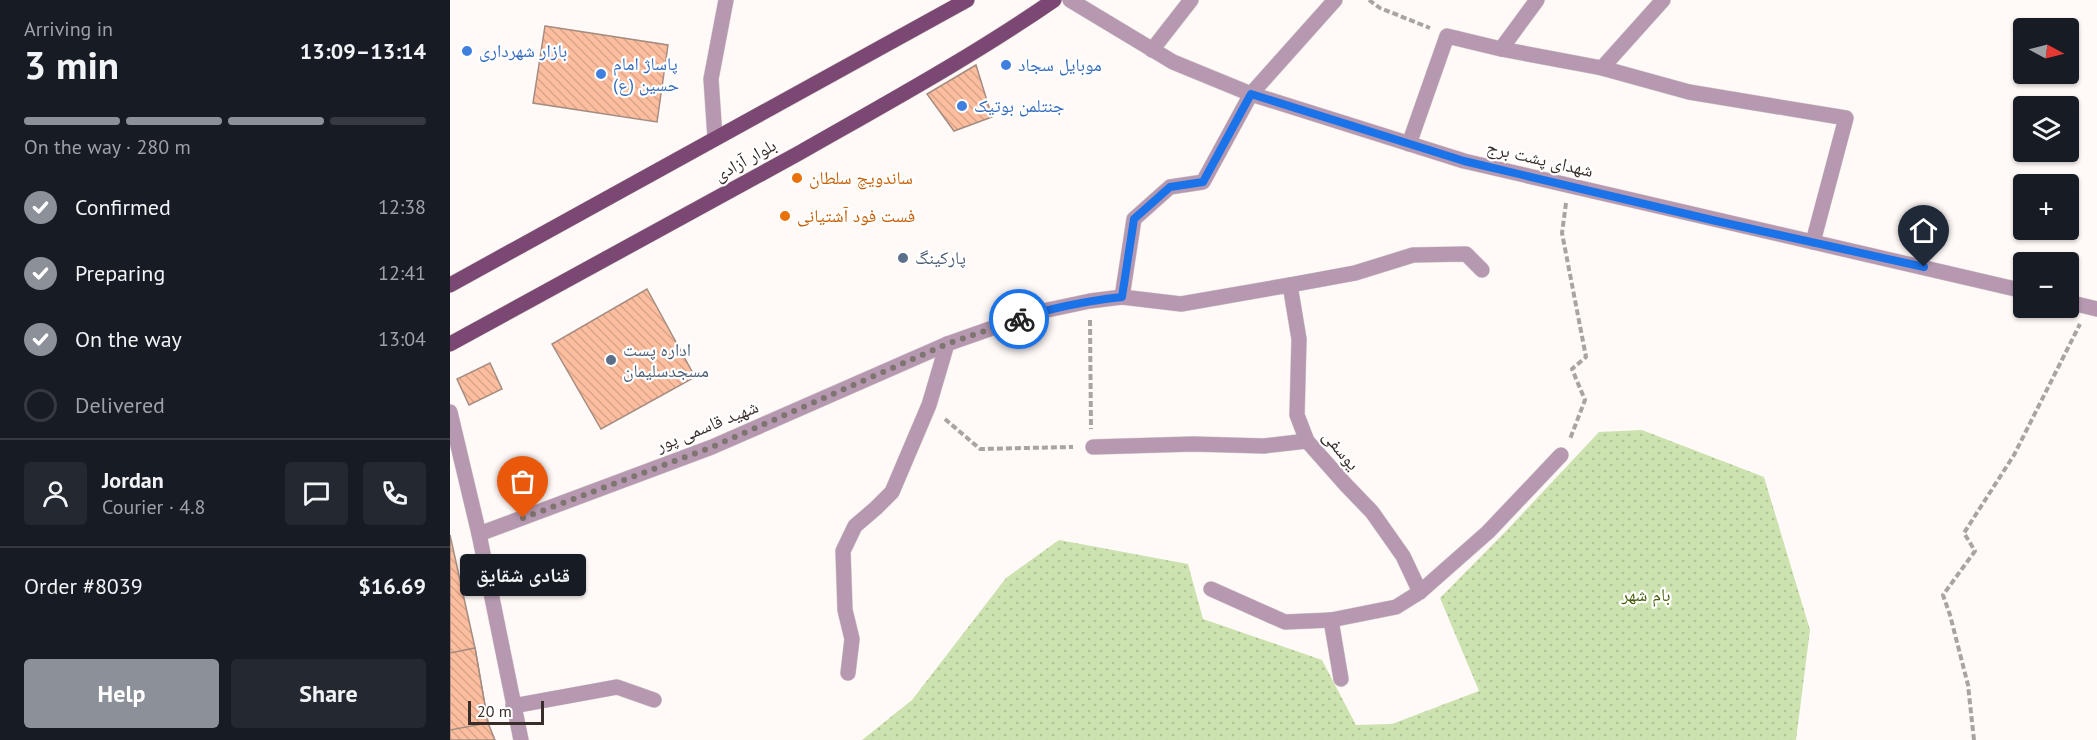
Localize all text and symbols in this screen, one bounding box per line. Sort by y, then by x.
text: Arriving in [24,16,113,42]
north arrow [2013,18,2079,84]
map controls [2013,18,2079,318]
text: 13:09–13:14 [300,37,426,65]
text: 3 min [24,39,119,90]
place label: بازار شهرداری [479,39,567,62]
marker: بازار شهرداری [460,44,474,58]
place label: پاساژ امام حسین (ع) [613,52,679,96]
place label: موبایل سجاد [1018,53,1102,76]
marker: موبایل سجاد [999,58,1013,72]
marker: پاساژ امام حسین (ع) [594,67,608,81]
place label: جنتلمن بوتیک [974,94,1064,117]
button: layers [2013,96,2079,162]
marker: جنتلمن بوتیک [955,99,969,113]
street label: بلوار آزادی [709,133,780,186]
text: On the way · 280 m [24,134,191,160]
street label: شهدای پشت برج [1484,135,1596,183]
place label: ساندویچ سلطان [809,166,913,190]
marker: ساندویچ سلطان [790,171,804,185]
button: + [2013,174,2079,240]
icon: check [24,191,57,224]
text: Confirmed [75,193,171,221]
text: 12:38 [378,194,426,220]
place label: فست فود آشتیانی [797,204,915,227]
pin [1898,205,1949,267]
marker: فست فود آشتیانی [778,209,792,223]
icon: home [1907,214,1940,247]
place label: پارکینگ [915,246,966,269]
marker: پارکینگ [896,251,910,265]
button: − [2013,252,2079,318]
icon: check [24,257,57,290]
text: Preparing [75,259,165,287]
text: 12:41 [378,260,426,286]
courier [989,289,1049,349]
icon: bike [1003,303,1036,336]
icon: check [24,323,57,356]
text: On the way [75,325,182,353]
text: 13:04 [378,326,426,352]
place label: اداره پست مسجدسلیمان [623,338,709,382]
marker: اداره پست مسجدسلیمان [604,353,618,367]
text: Delivered [75,391,165,419]
street label: شهید قاسمی پور [651,395,762,457]
street label: یوسفی [1318,425,1365,475]
pin [497,456,548,518]
button: person [24,462,87,525]
button: chat [285,462,348,525]
button: phone [363,462,426,525]
icon: bag [506,465,539,498]
text: Jordan [102,466,164,494]
text: Courier · 4.8 [102,494,205,520]
callout: قنادی شقایق [460,554,586,596]
text: قنادی شقایق [476,562,570,588]
text: Order #8039 [24,572,143,600]
text: $16.69 [358,572,426,600]
park label: بام شهر [1620,583,1671,607]
button: Help [24,659,219,728]
button: Share [231,659,426,728]
scale bar [468,698,544,726]
text: 20 m [477,701,512,721]

